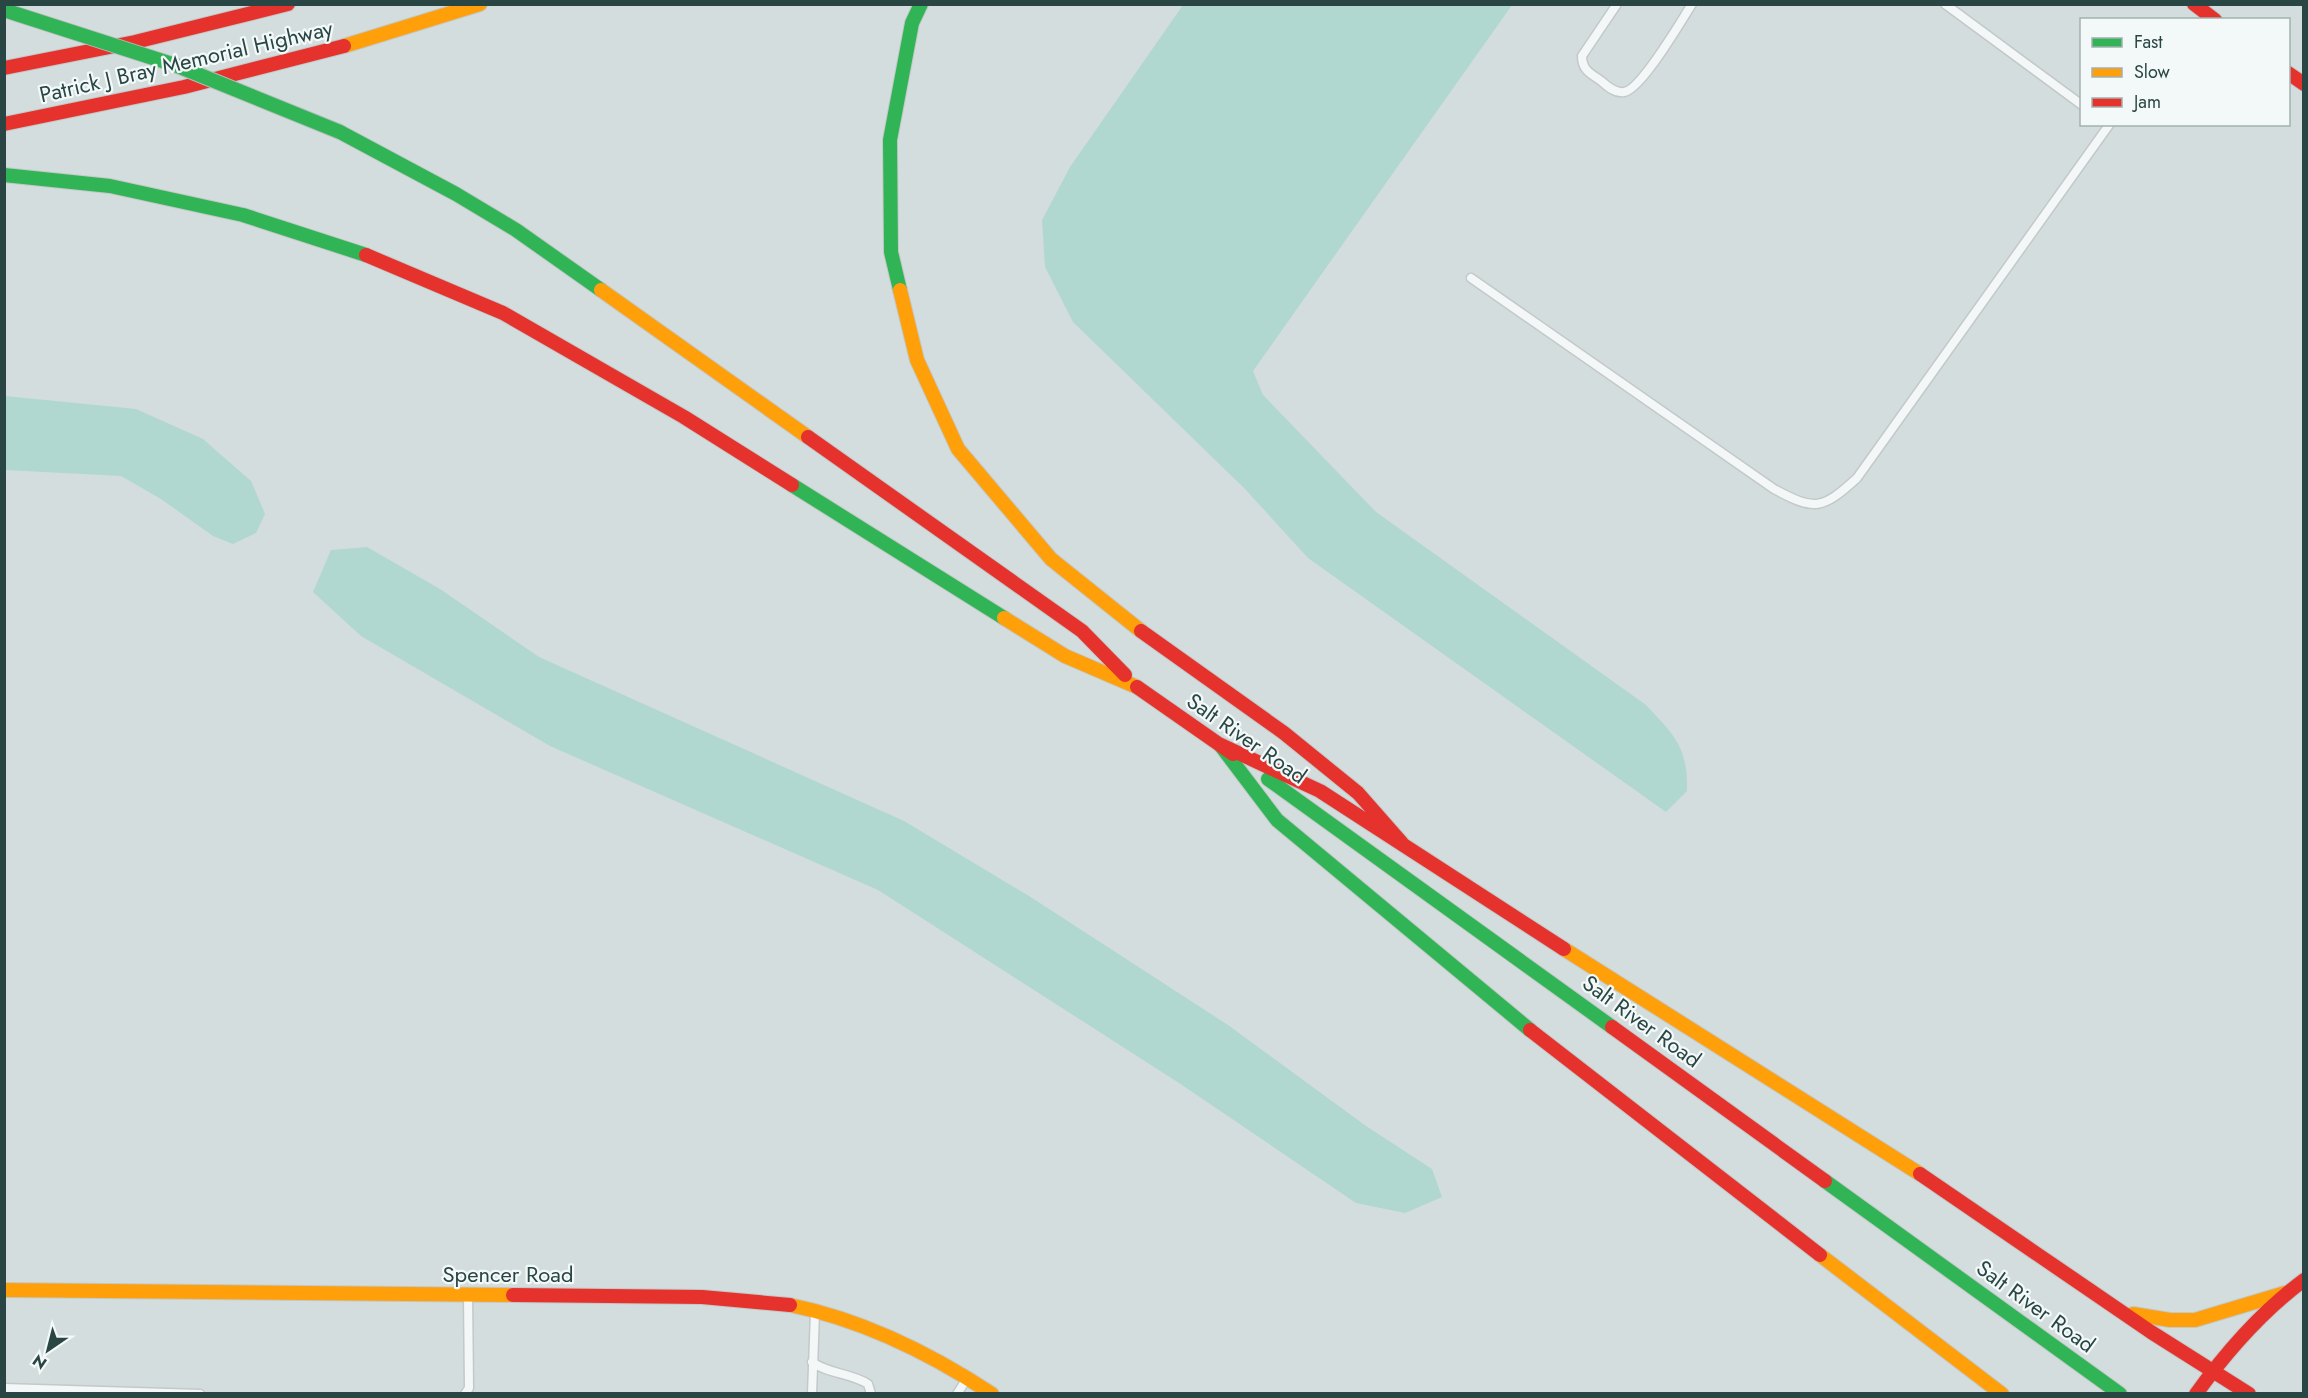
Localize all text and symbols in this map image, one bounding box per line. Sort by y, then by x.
street label: Patrick J Bray Memorial Highway [36,12,336,110]
legend [2080,18,2290,126]
text: Fast [2134,29,2163,55]
text: Slow [2134,59,2171,85]
text: Jam [2132,89,2161,115]
street label: Salt River Road [1181,685,1313,791]
street label: Salt River Road [1576,967,1708,1075]
street label: Salt River Road [1970,1252,2102,1360]
street label: Spencer Road [443,1258,573,1290]
north arrow [18,1320,78,1380]
text: N [28,1349,51,1375]

